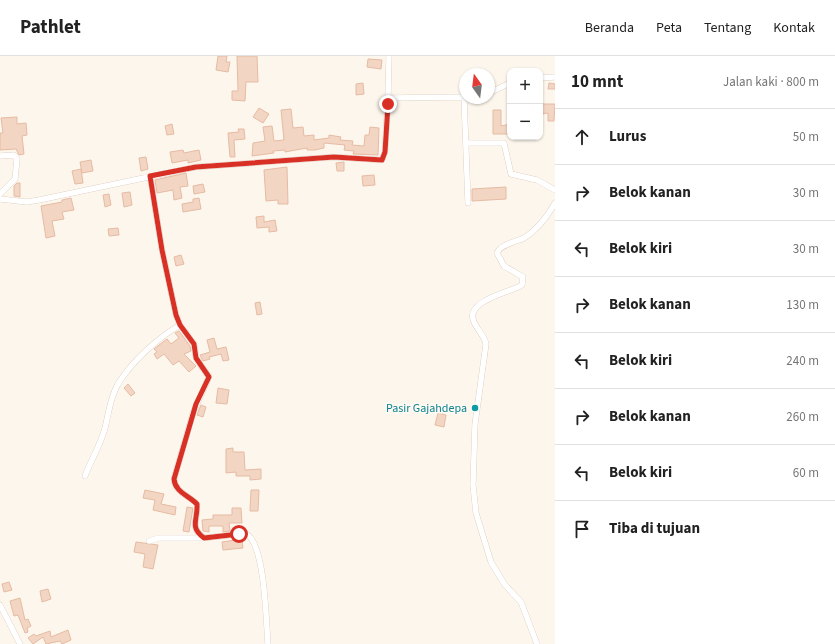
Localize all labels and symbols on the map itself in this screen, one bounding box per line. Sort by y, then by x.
north arrow [459,68,495,104]
route end [379,95,397,113]
place label: Pasir Gajahdepa [386,400,467,417]
marker: Pasir Gajahdepa [470,403,480,413]
route start [230,525,248,543]

